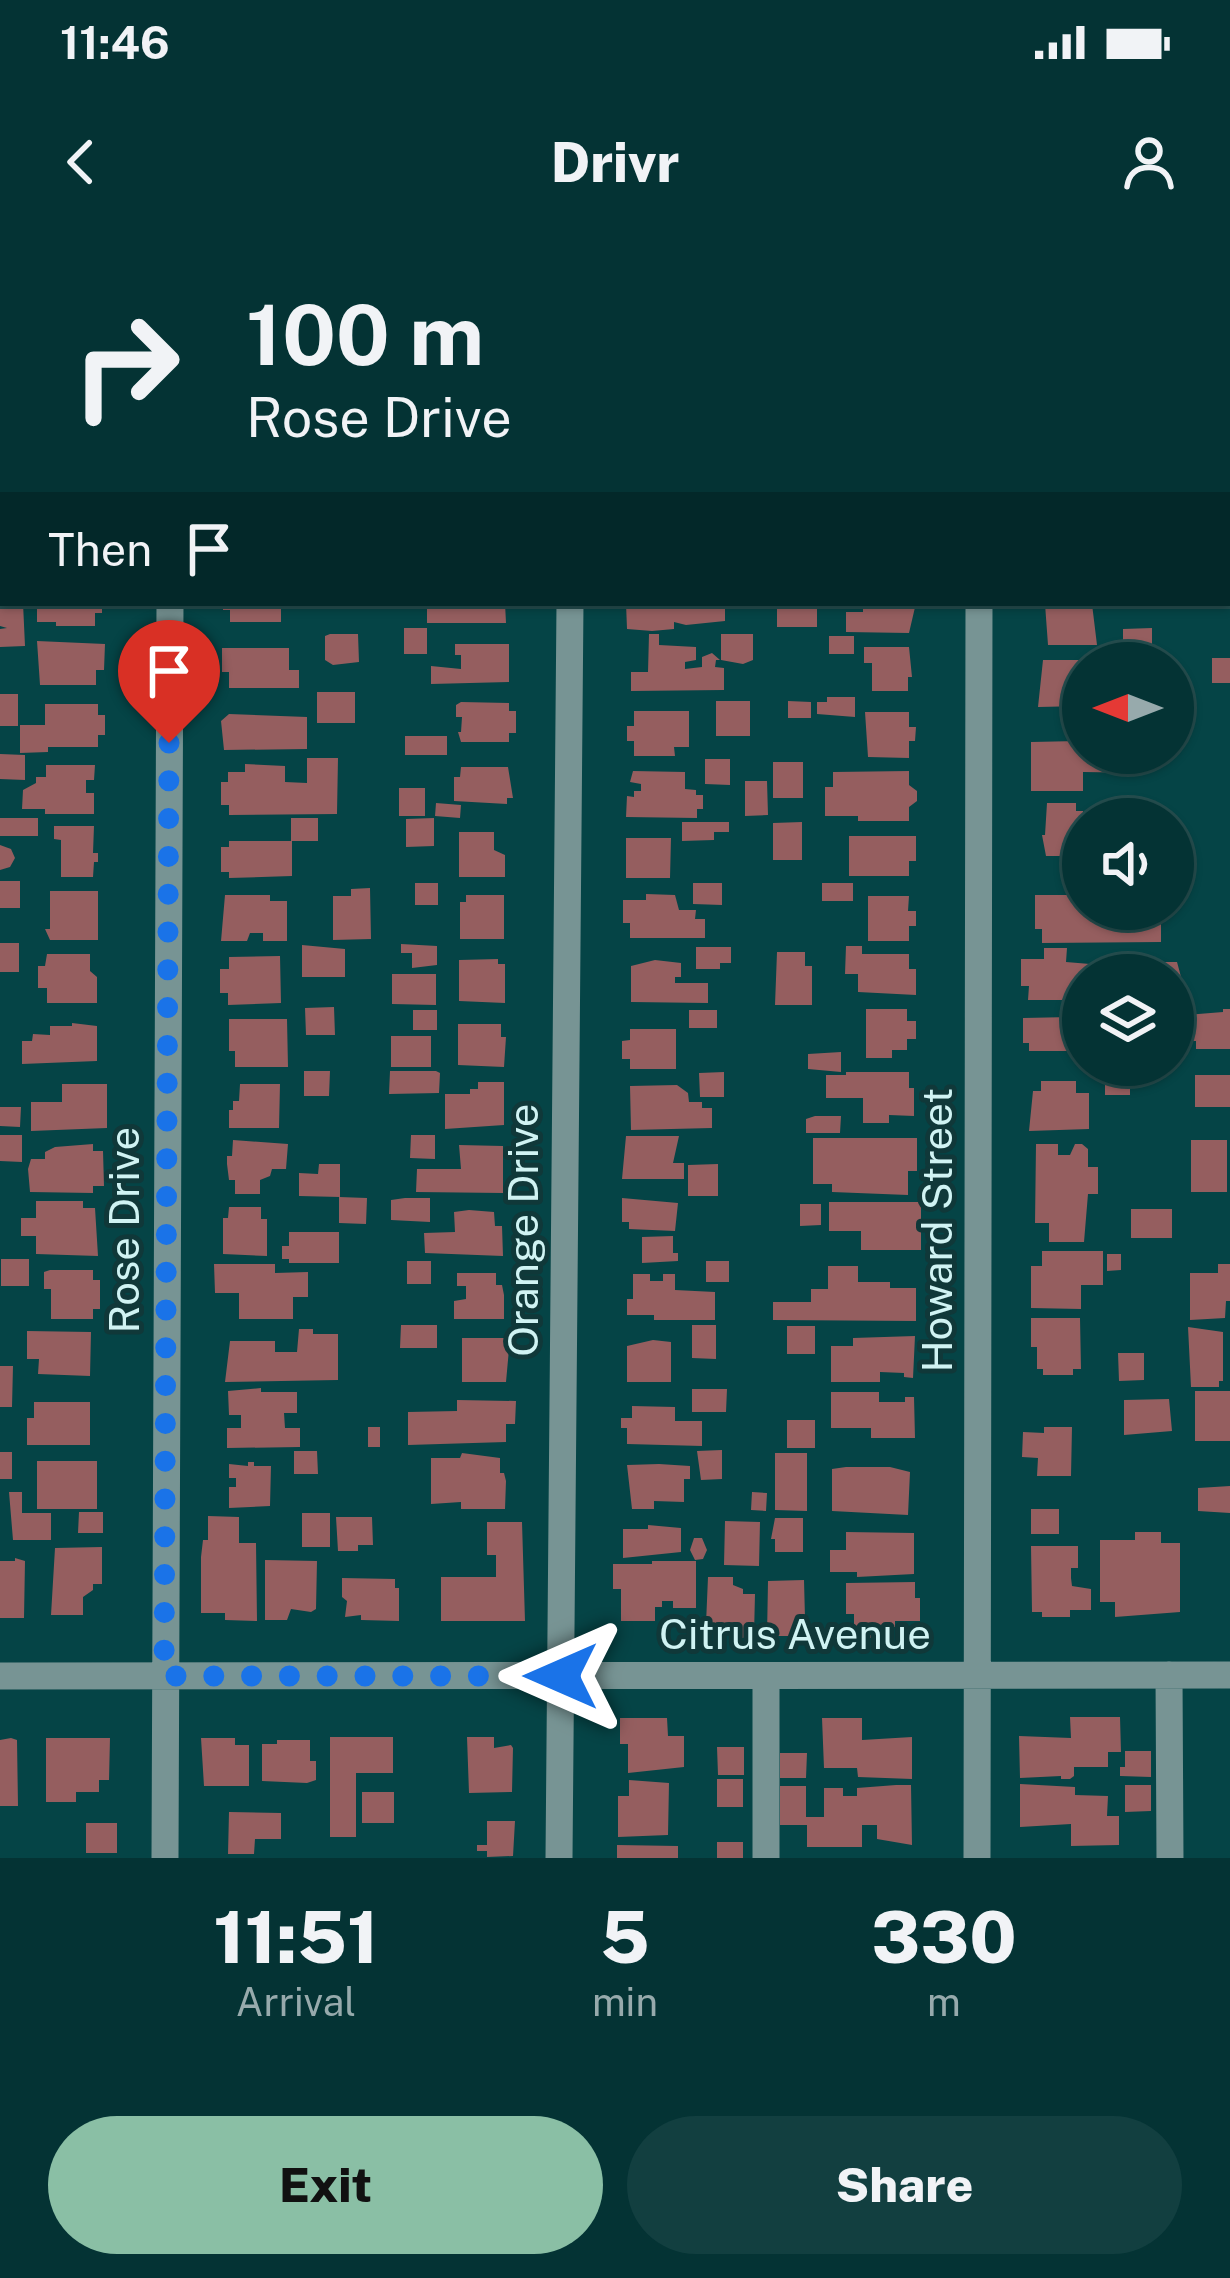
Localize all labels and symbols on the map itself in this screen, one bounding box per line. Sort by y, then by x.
pin [118,620,220,743]
north arrow [1062,642,1194,774]
street label: Howard Street [912,1088,961,1372]
street label: Orange Drive [498,1103,547,1357]
street label: Rose Drive [99,1127,148,1333]
street label: Citrus Avenue [659,1609,931,1658]
position arrow [498,1613,624,1739]

